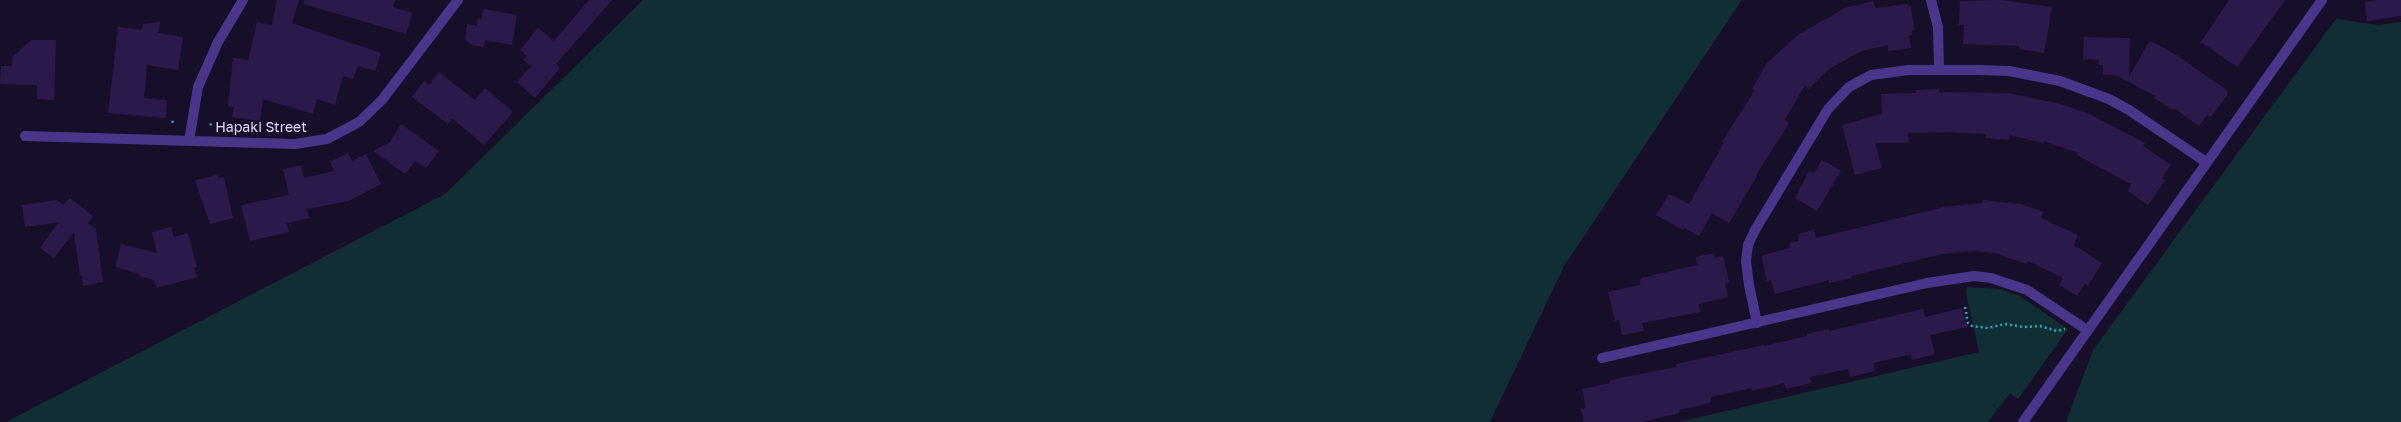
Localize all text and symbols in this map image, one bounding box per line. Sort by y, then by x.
street label: Hapaki Street [215,120,307,136]

